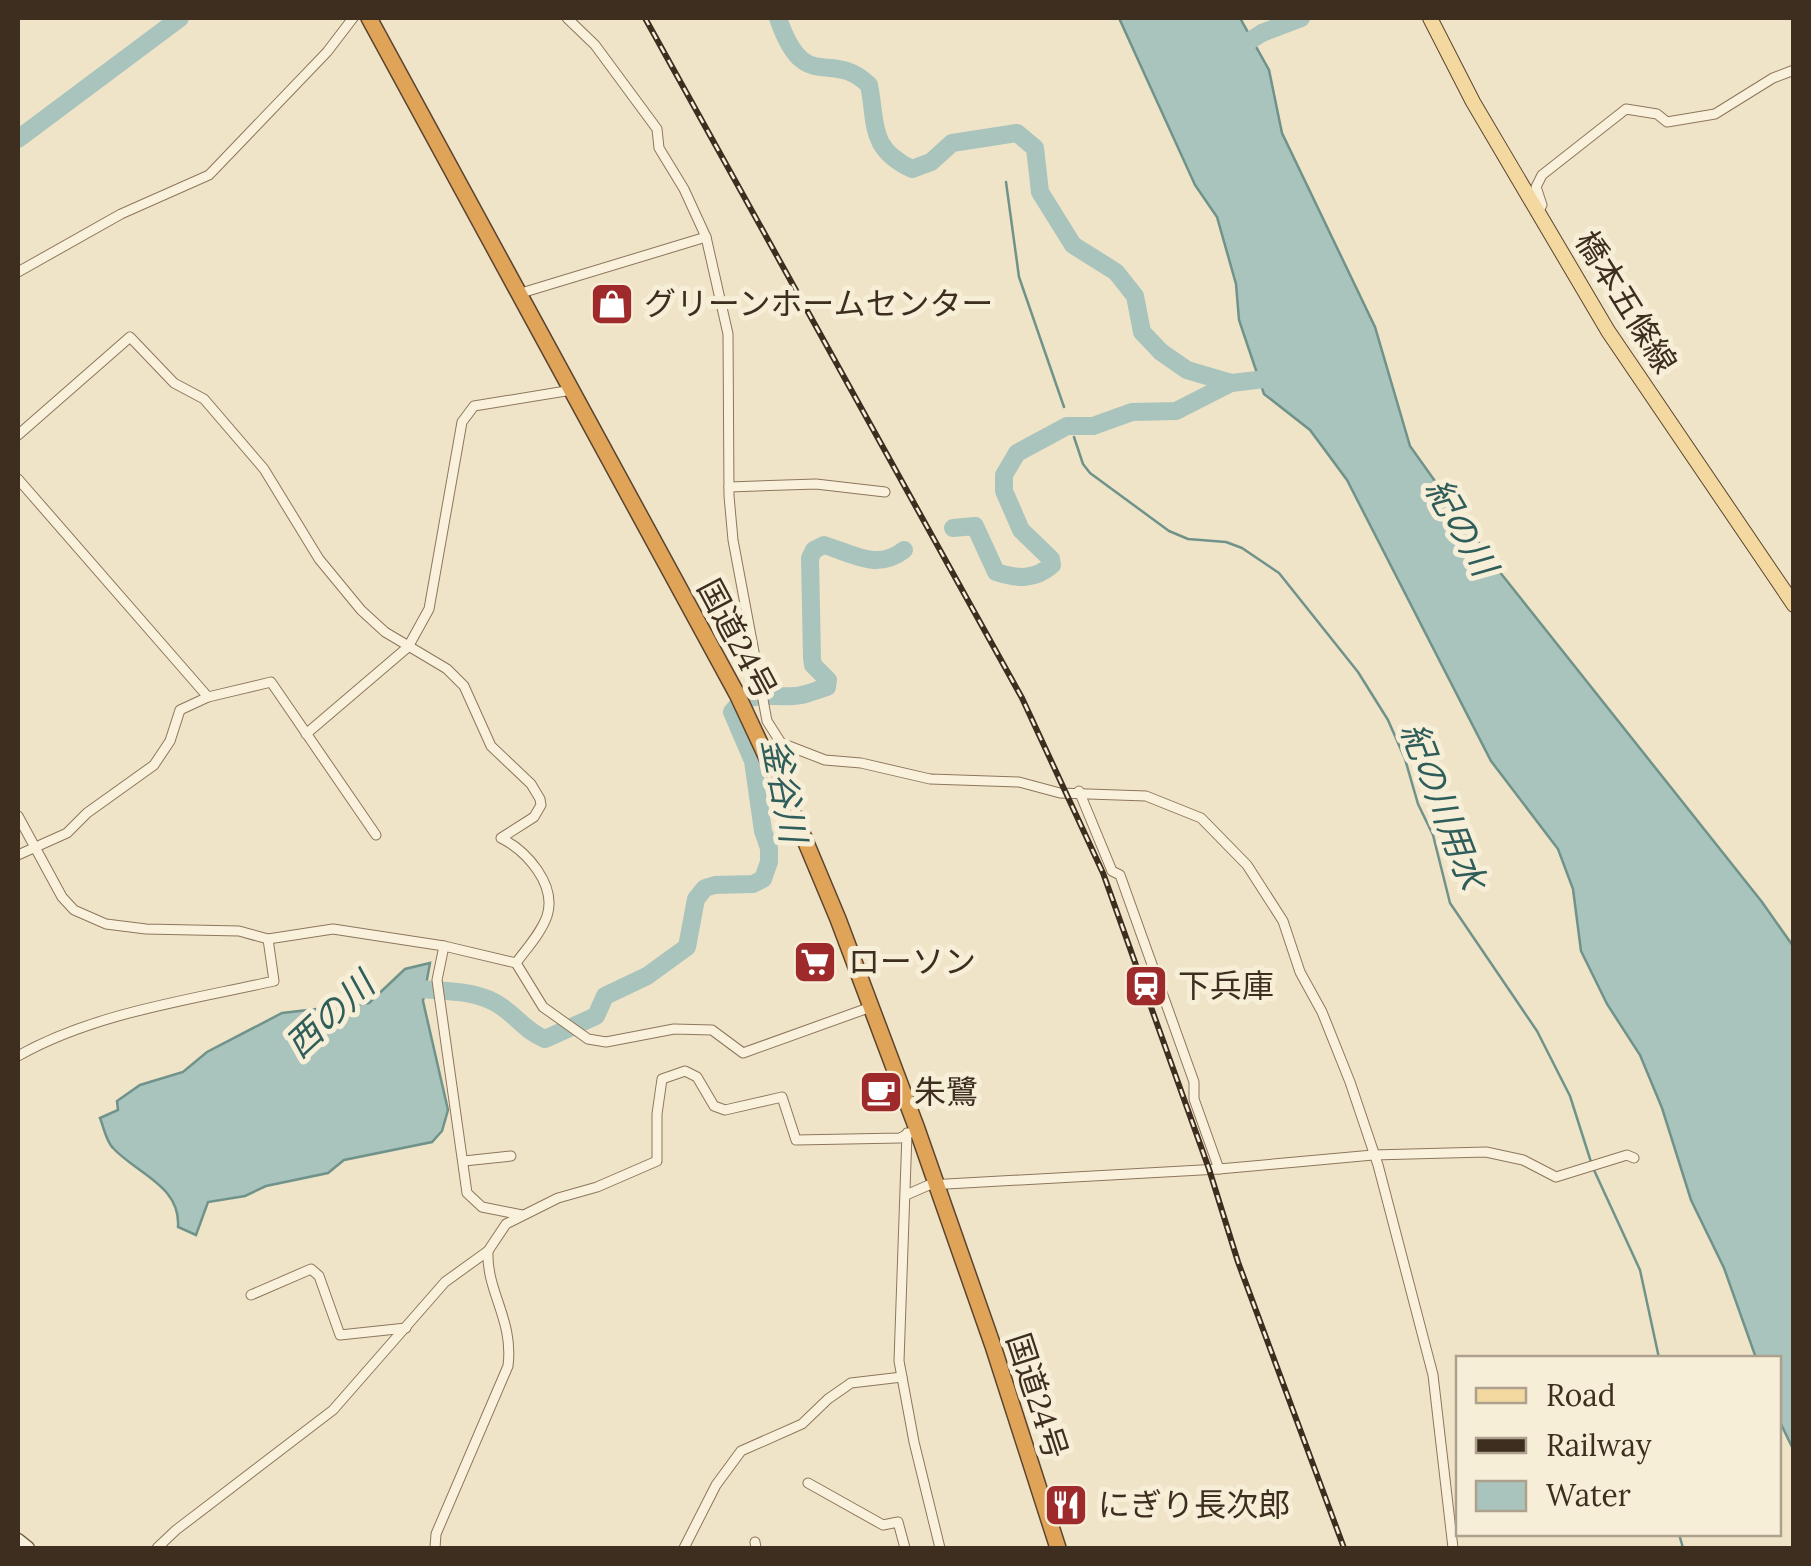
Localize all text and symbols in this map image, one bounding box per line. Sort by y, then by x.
street label: 橋本五條線 [1567,223,1686,380]
shop icon: グリーンホームセンター [589,281,635,327]
place label: グリーンホームセンター [644,283,993,324]
water label: 紀の川 [1416,470,1509,587]
street label: 国道24号 [689,572,786,706]
water label: 紀の川用水 [1391,716,1497,899]
water label: 釜谷川 [752,734,817,850]
supermarket icon: ローソン [792,939,838,985]
place label: ローソン [848,941,976,982]
water label: 西の川 [276,960,386,1067]
station icon: 下兵庫 [1123,963,1169,1009]
place label: 下兵庫 [1178,965,1274,1006]
cafe icon: 朱鷺 [858,1069,904,1115]
place label: 朱鷺 [914,1071,978,1112]
street label: 国道24号 [998,1328,1077,1464]
legend [1456,1356,1781,1536]
text: Road [1546,1376,1616,1414]
text: Railway [1546,1426,1652,1465]
text: Water [1546,1476,1631,1514]
restaurant icon: にぎり長次郎 [1043,1482,1089,1528]
place label: にぎり長次郎 [1098,1484,1290,1525]

